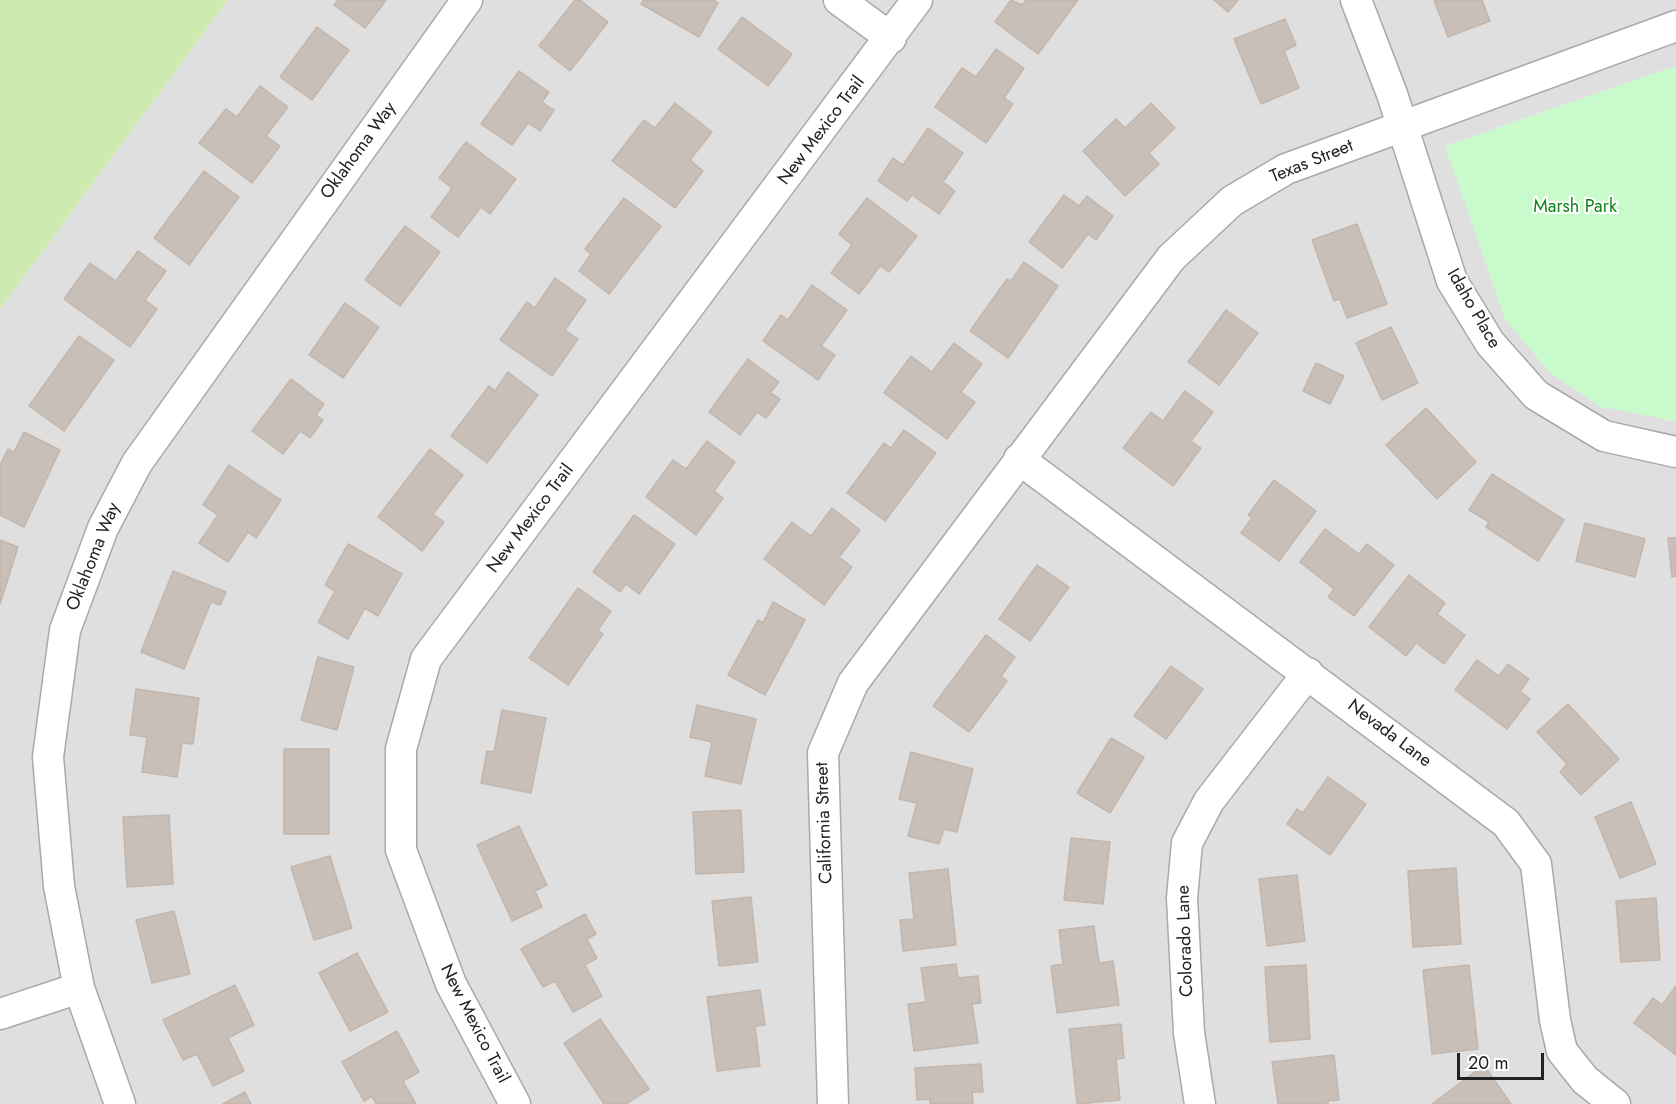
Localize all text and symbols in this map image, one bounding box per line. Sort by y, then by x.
street label: New Mexico Trail [774,72,870,190]
street label: Oklahoma Way [317,98,401,204]
street label: Texas Street [1267,136,1357,188]
park label: Marsh Park [1533,197,1617,219]
street label: Idaho Place [1442,265,1504,353]
street label: New Mexico Trail [483,460,579,578]
street label: Oklahoma Way [62,500,126,614]
street label: Nevada Lane [1343,695,1435,773]
street label: California Street [812,762,838,884]
street label: Colorado Lane [1173,885,1199,997]
street label: New Mexico Trail [435,961,513,1087]
scale bar [1460,1041,1547,1079]
text: 20 m [1468,1050,1508,1076]

